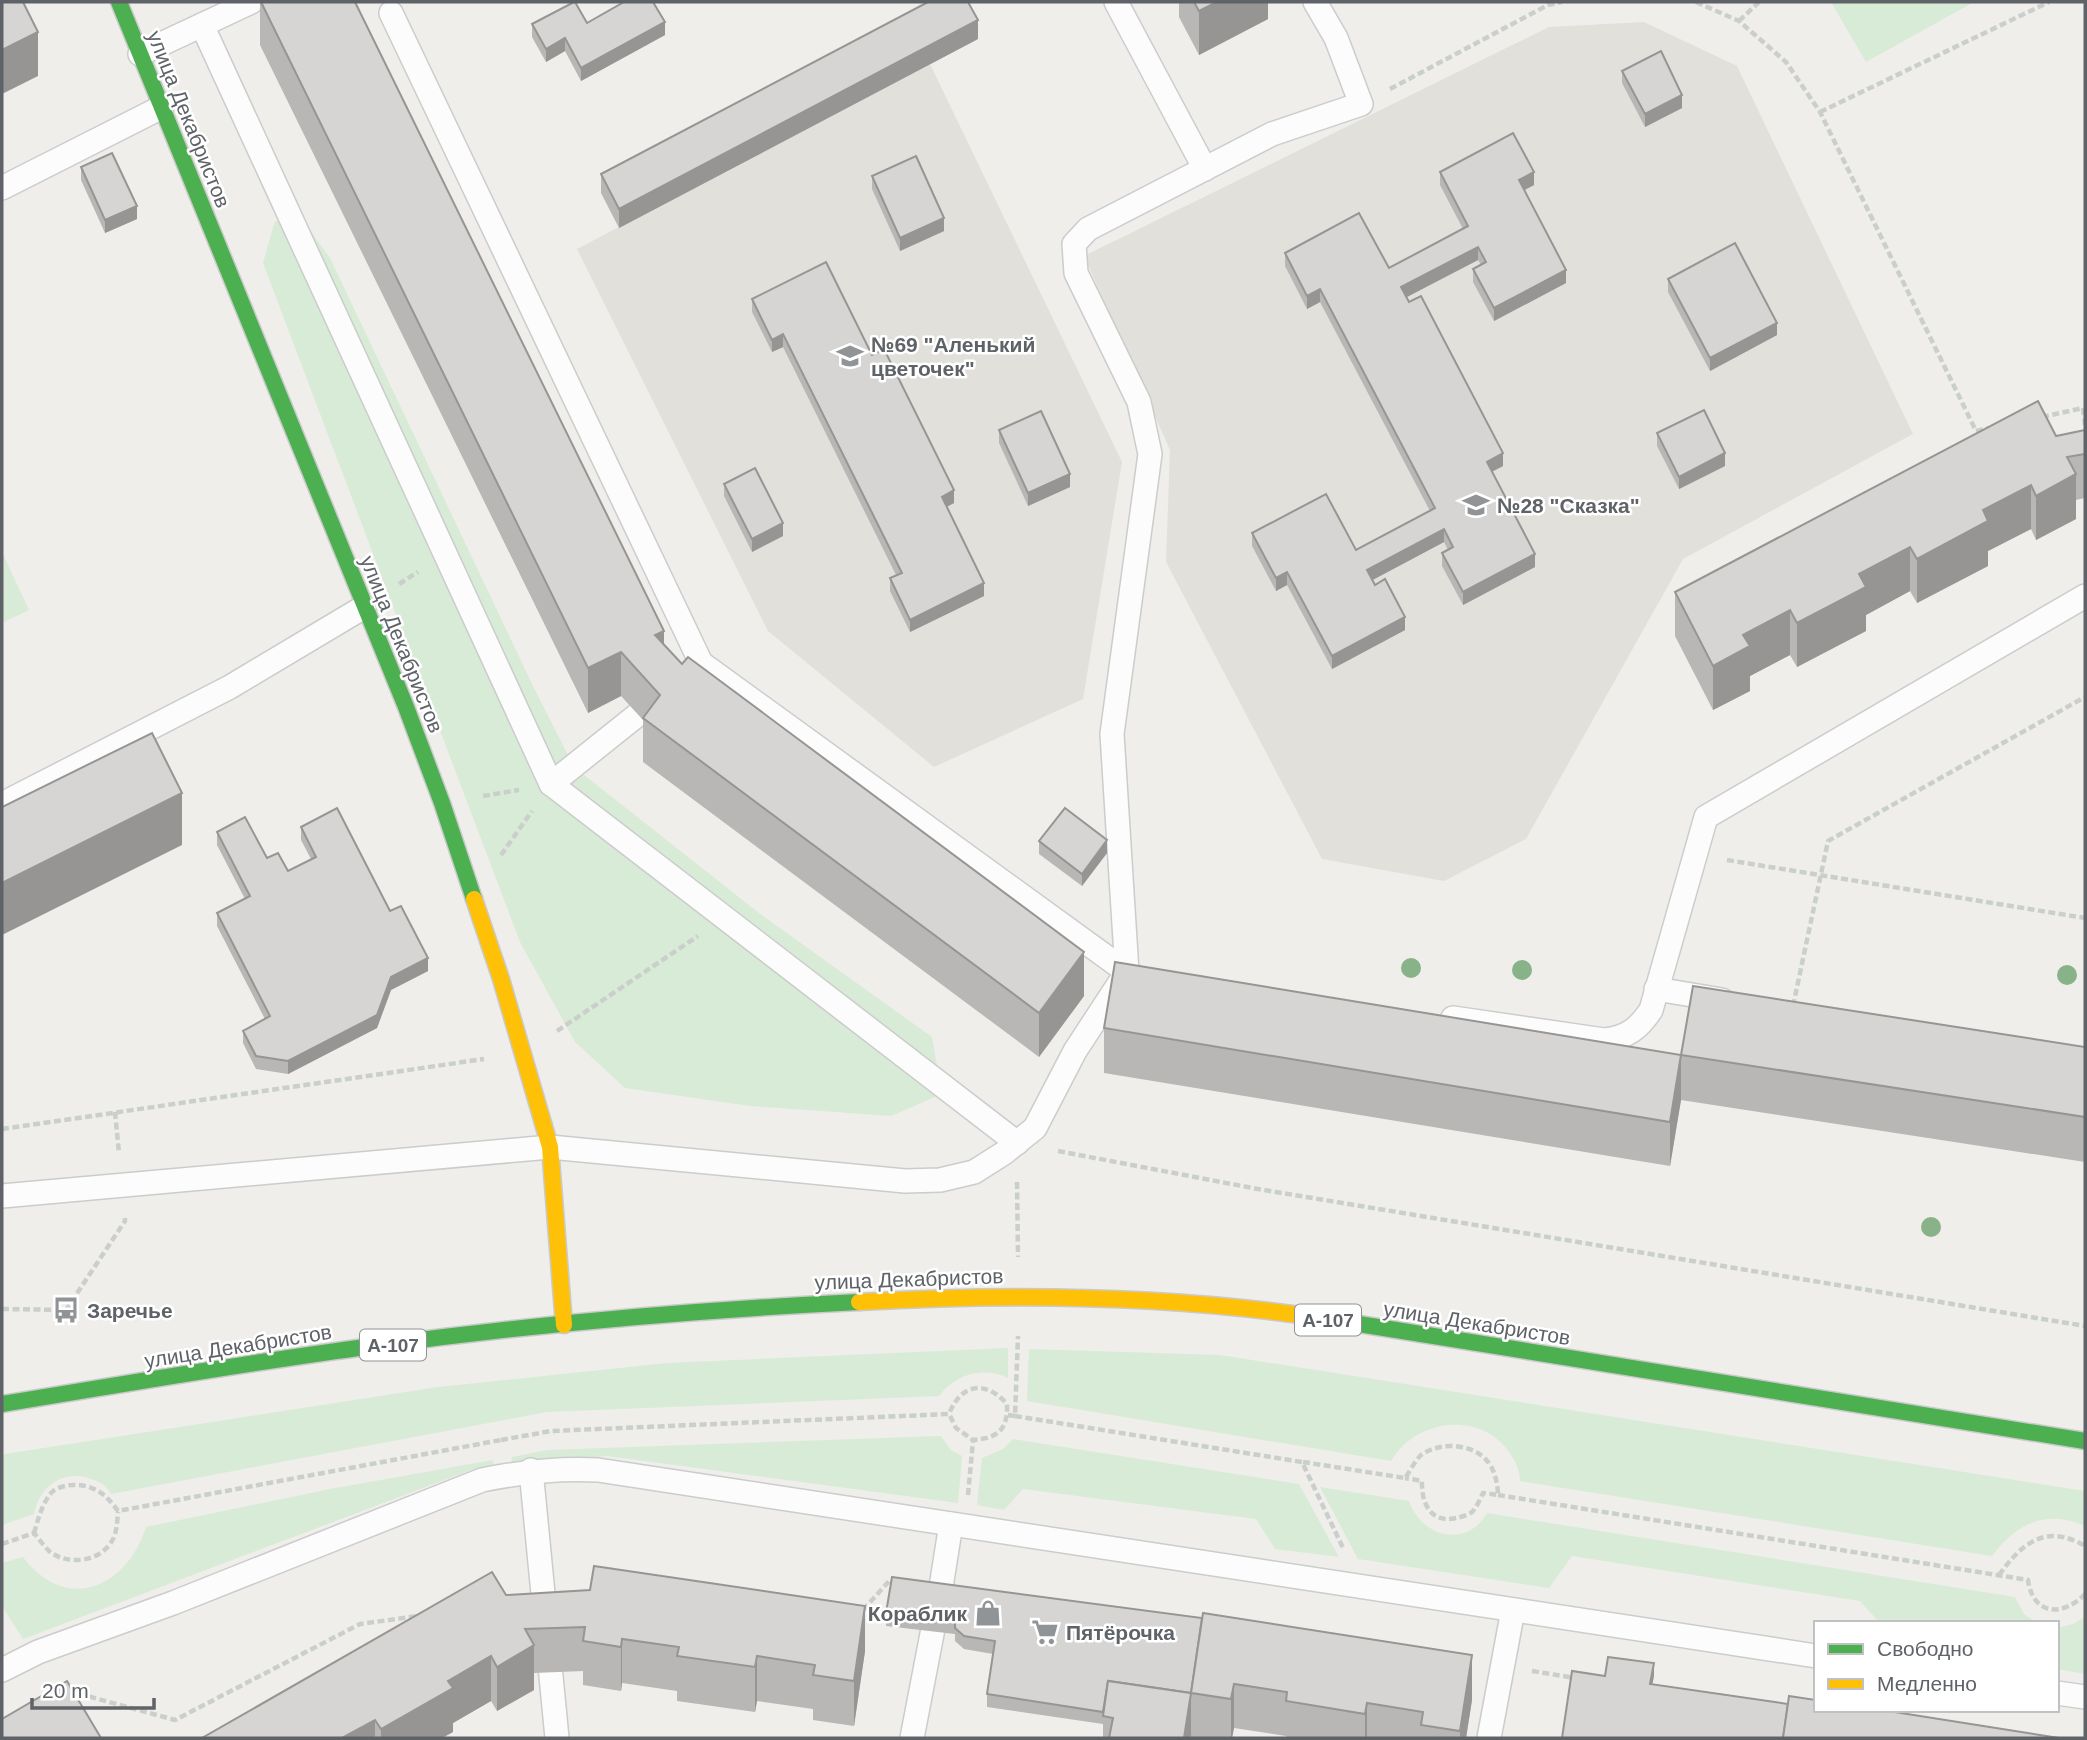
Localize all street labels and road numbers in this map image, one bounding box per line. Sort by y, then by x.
street label: улица Декабристов [143,27,235,211]
street label: улица Декабристов [356,552,448,736]
street label: улица Декабристов [814,1264,1004,1294]
street label: улица Декабристов [1382,1297,1572,1349]
road number: А-107 [1295,1304,1361,1336]
street label: улица Декабристов [143,1320,333,1372]
road number: А-107 [360,1330,426,1360]

